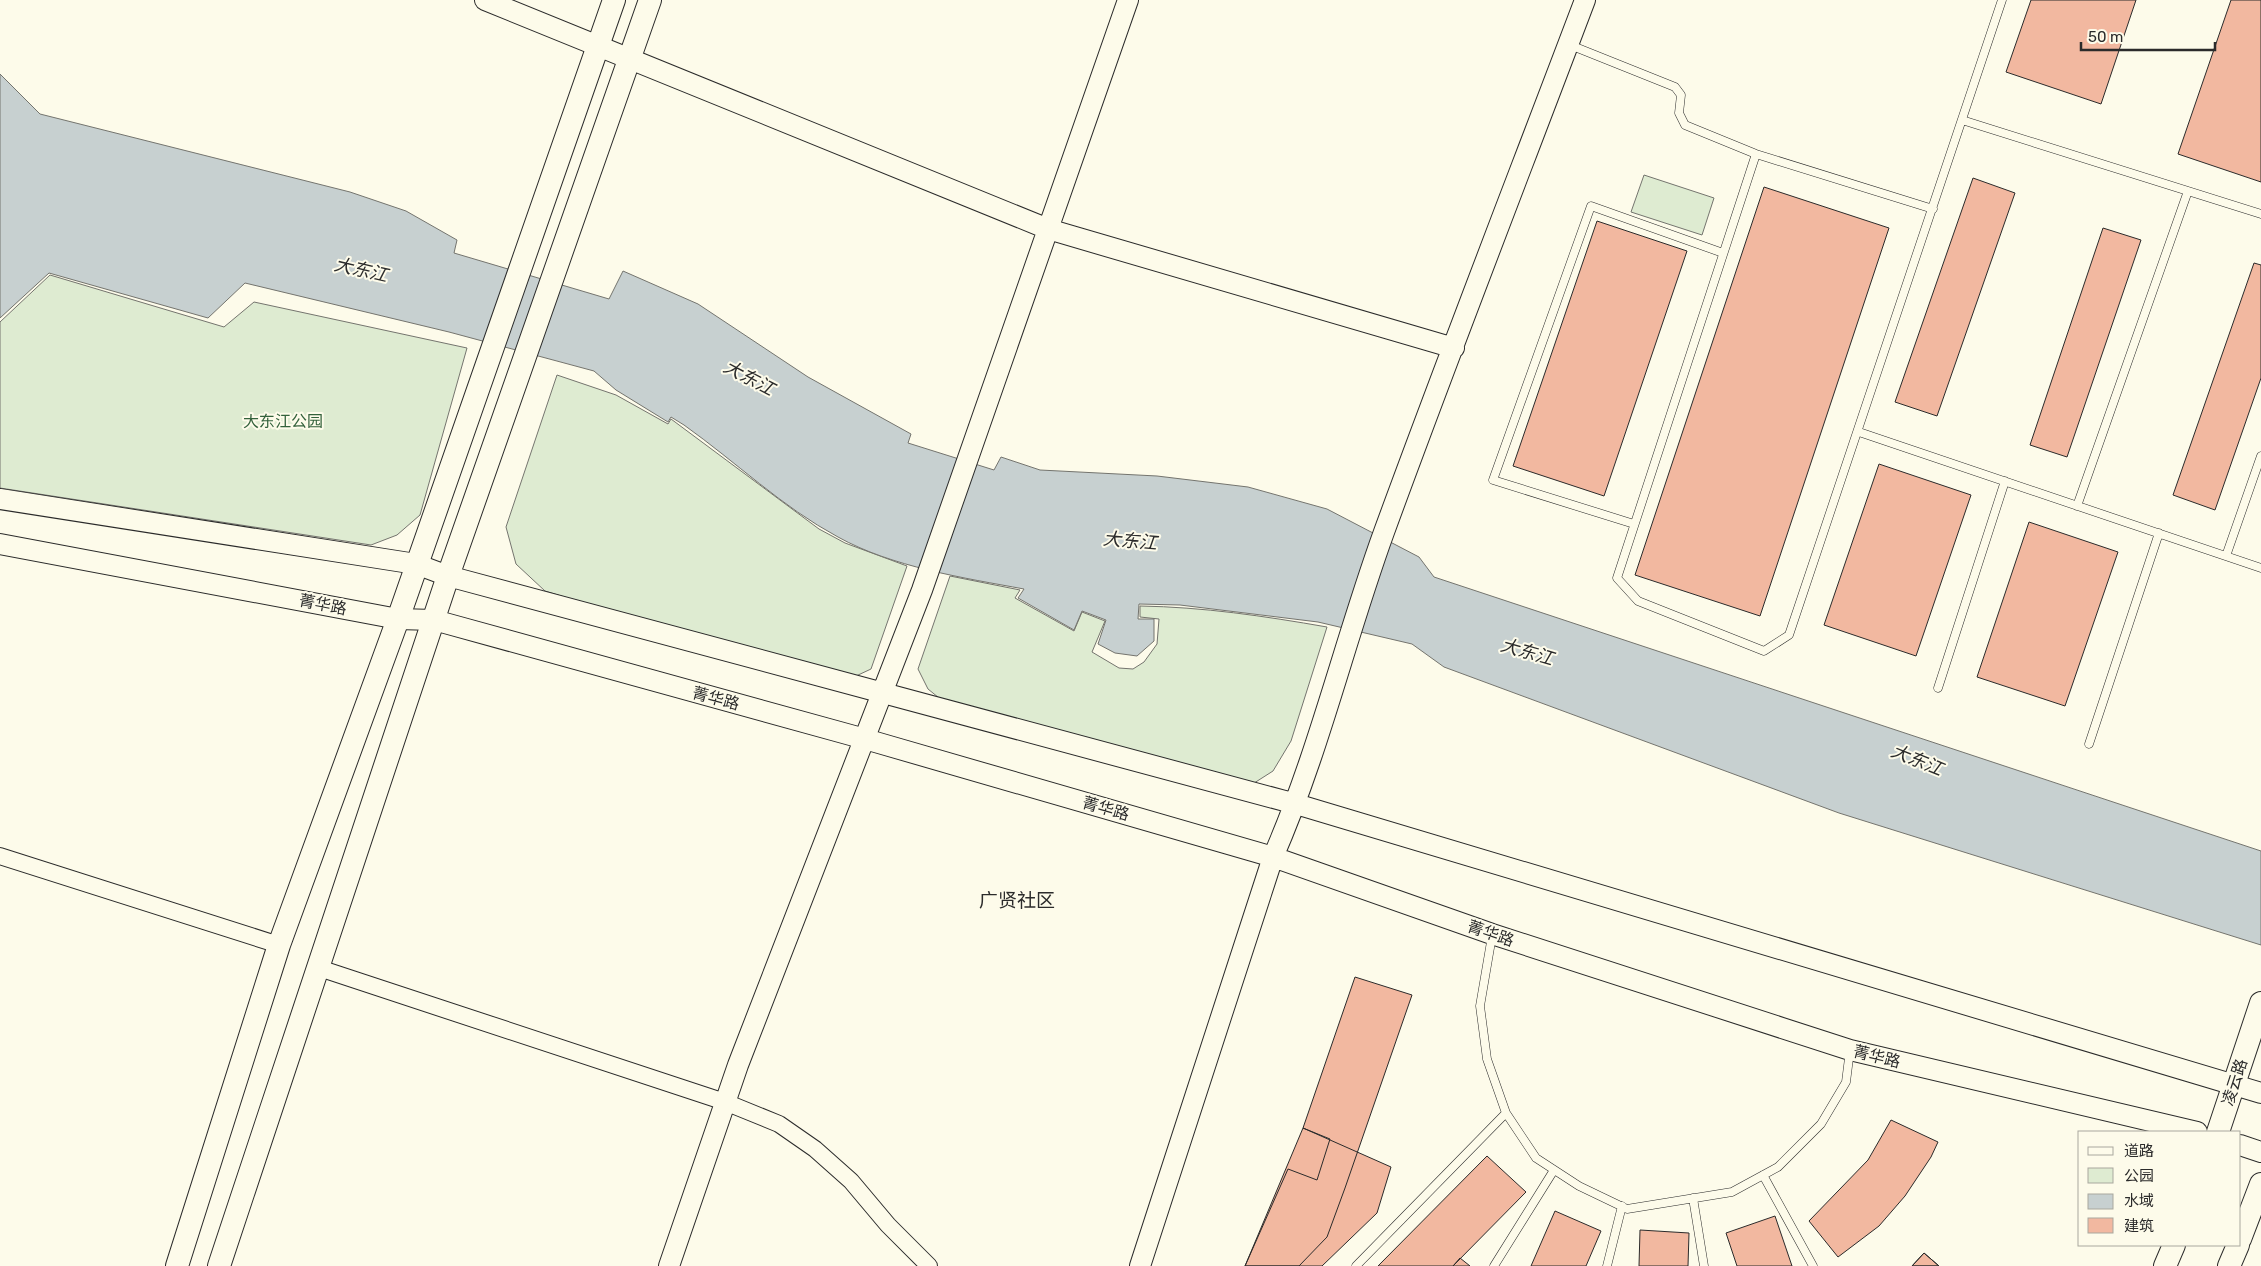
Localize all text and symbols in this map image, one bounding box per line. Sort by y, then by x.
scale bar [2081,20,2215,52]
text: 50 m [2088,28,2123,46]
water label: 大东江 [332,253,392,287]
water label: 大东江 [720,356,780,401]
park label: 大东江公园 [243,412,323,431]
water label: 大东江 [1102,528,1160,554]
street label: 菁华路 [298,591,348,618]
water label: 大东江 [1498,634,1558,671]
street label: 菁华路 [690,683,742,714]
water label: 大东江 [1888,740,1948,781]
street label: 菁华路 [1080,793,1132,824]
district label: 广贤社区 [979,889,1055,912]
street label: 菁华路 [1465,917,1517,950]
street label: 菁华路 [1851,1041,1902,1072]
street label: 凌云路 [2218,1056,2251,1108]
legend [2078,1131,2241,1246]
text: 道路 [2124,1142,2154,1160]
text: 公园 [2124,1167,2154,1185]
text: 水域 [2124,1192,2154,1210]
text: 建筑 [2124,1217,2154,1235]

